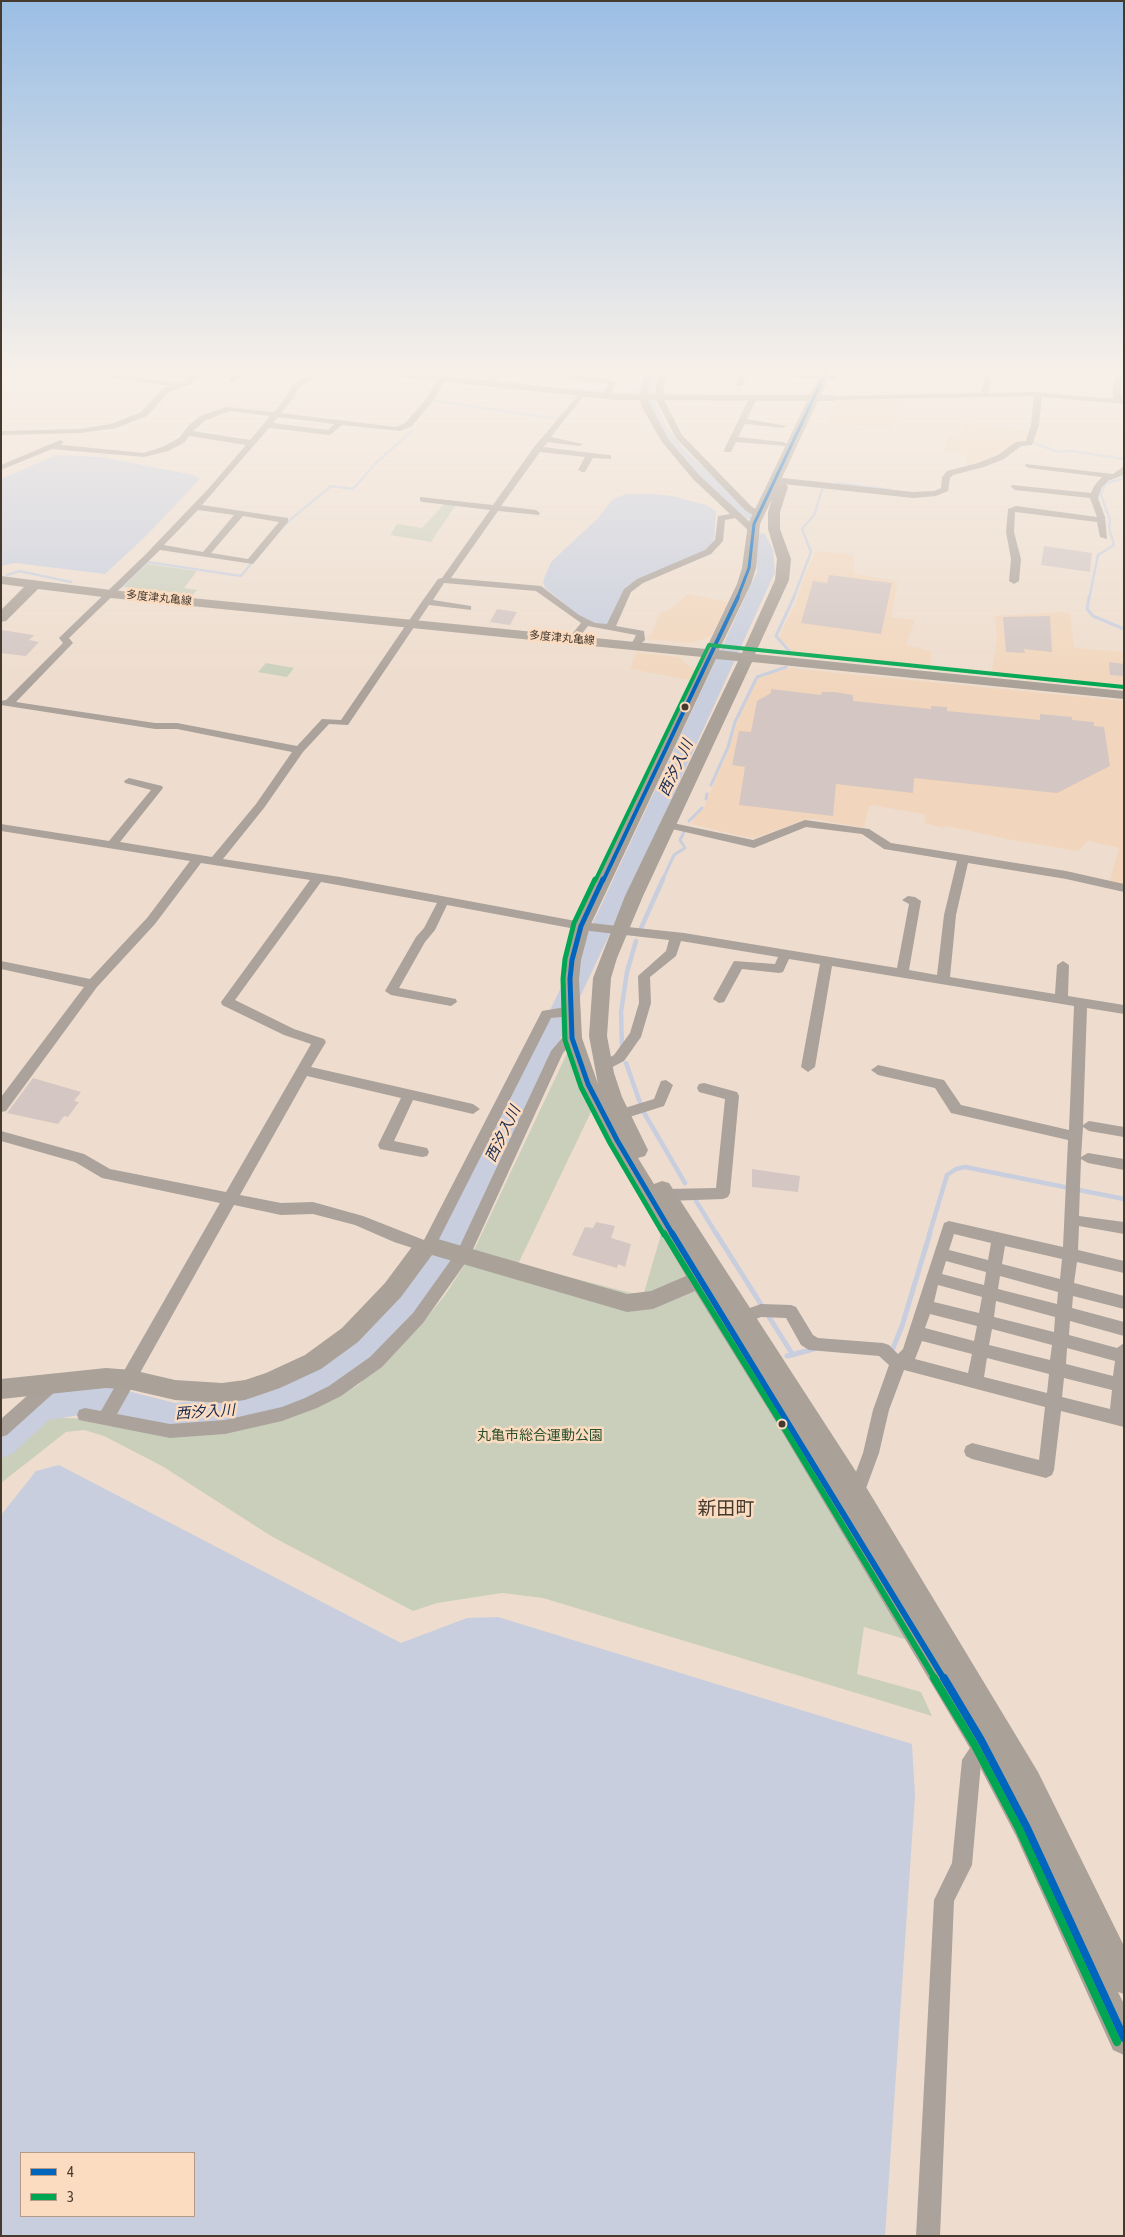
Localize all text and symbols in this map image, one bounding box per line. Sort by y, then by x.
street label: 多度津丸亀線 [125,588,193,608]
street label: 多度津丸亀線 [529,629,595,647]
unlabelled marker [680,702,690,712]
water label: 西汐入川 [655,737,697,799]
water label: 西汐入川 [482,1103,524,1165]
water label: 西汐入川 [174,1401,236,1423]
unlabelled marker [777,1419,787,1429]
park label: 丸亀市総合運動公園 [477,1428,603,1444]
district label: 新田町 [698,1498,754,1520]
legend [20,2152,195,2217]
text: 4 [67,2163,74,2180]
text: 3 [67,2188,74,2205]

